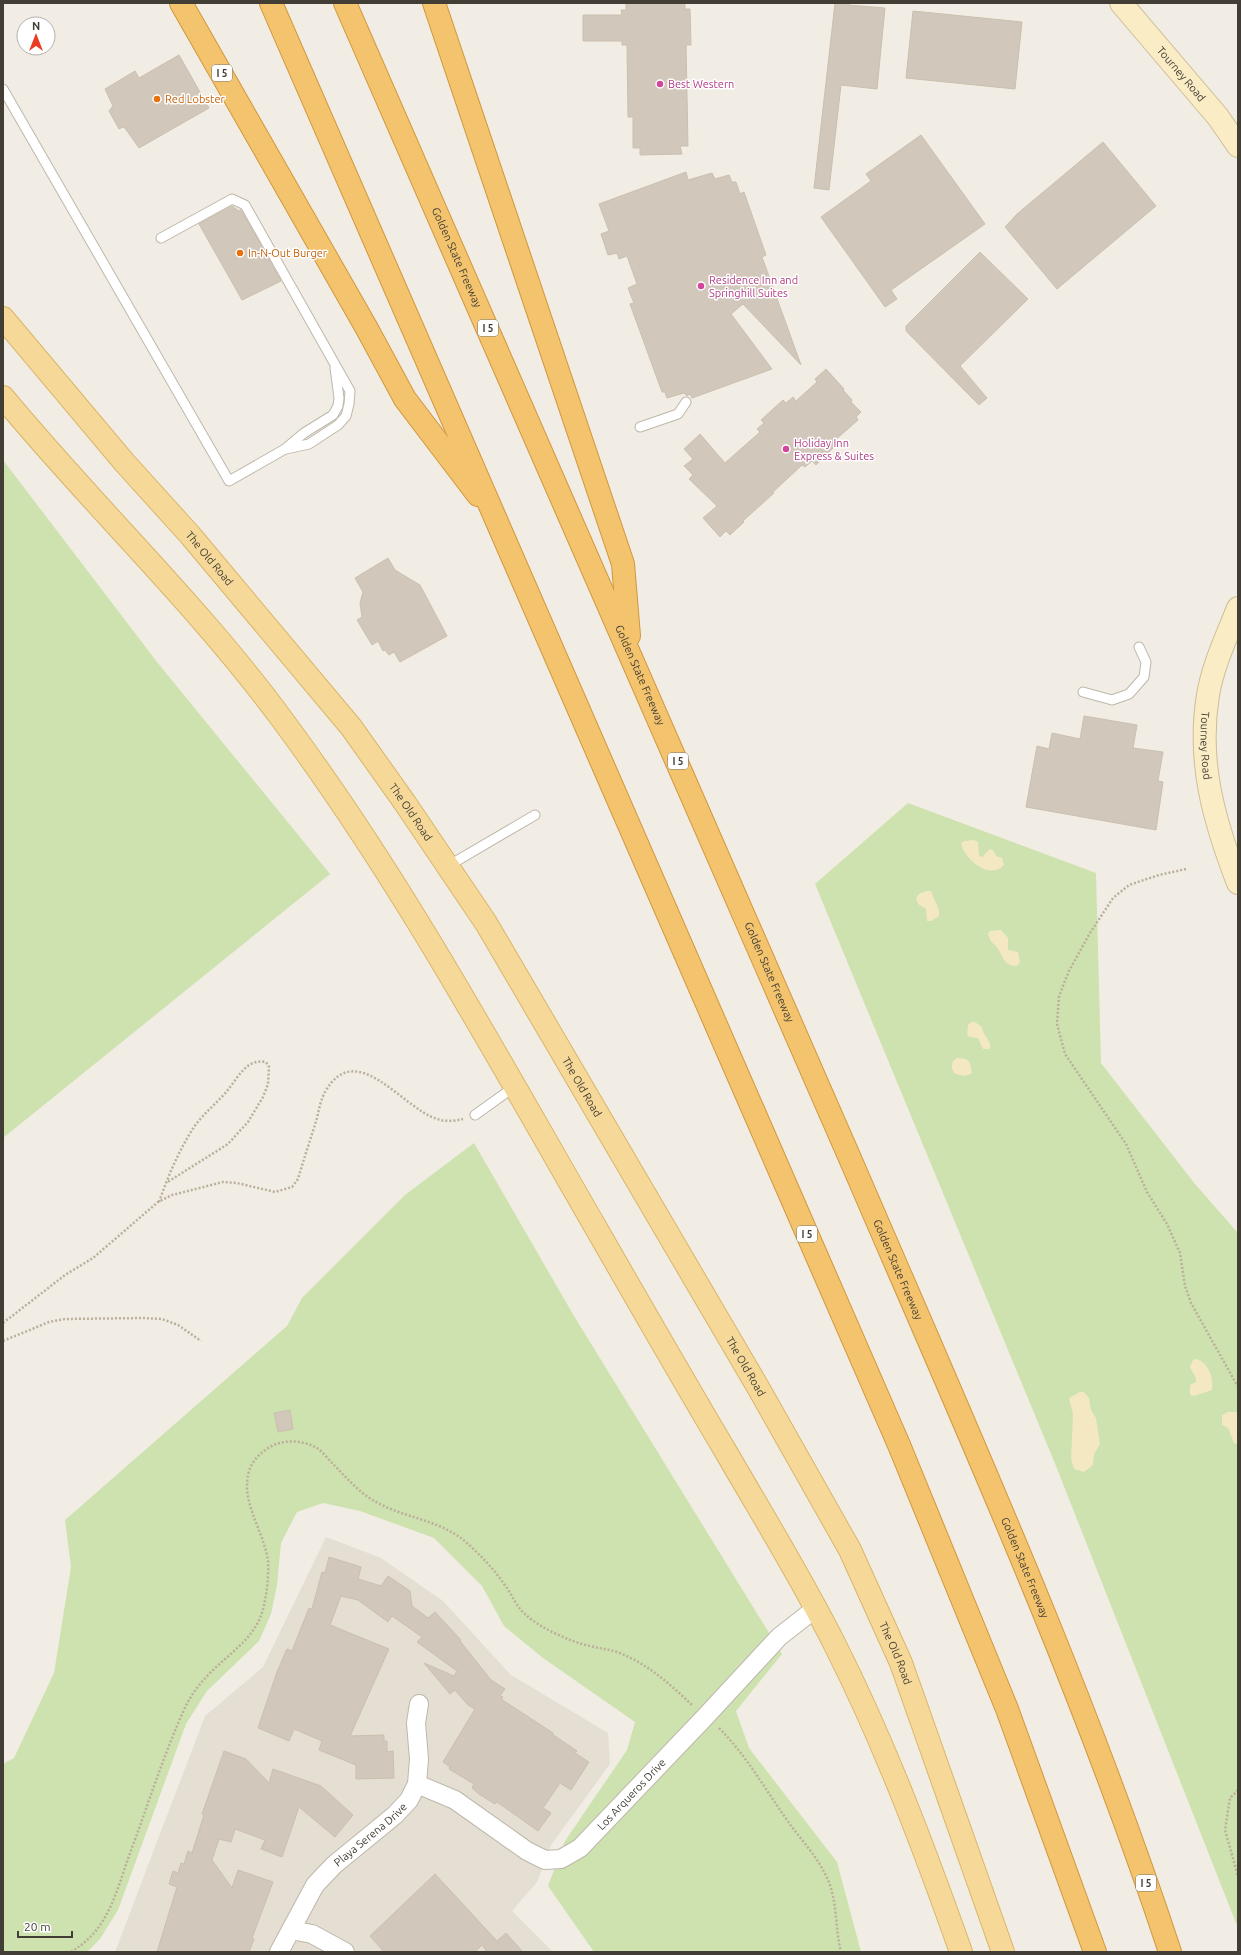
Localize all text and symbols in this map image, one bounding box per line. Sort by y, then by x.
north arrow [16,16,56,56]
text: N [32,20,40,32]
street label: Tourney Road [1155,44,1208,104]
road number: I 5 [212,65,232,81]
place label: Best Western [668,78,734,90]
marker: Best Western [655,79,665,89]
place label: Red Lobster [165,93,225,105]
marker: Red Lobster [152,94,162,104]
street label: Golden State Freeway [430,206,485,310]
place label: In-N-Out Burger [248,247,328,259]
marker: In-N-Out Burger [235,248,245,258]
place label: Residence Inn and Springhill Suites [709,274,798,299]
marker: Residence Inn and Springhill Suites [696,281,706,291]
road number: I 5 [478,320,498,336]
place label: Holiday Inn Express & Suites [794,437,874,462]
marker: Holiday Inn Express & Suites [781,444,791,454]
street label: The Old Road [184,529,236,588]
street label: Golden State Freeway [613,623,668,728]
street label: Tourney Road [1199,711,1214,780]
road number: I 5 [668,753,688,769]
street label: The Old Road [387,781,435,843]
street label: Golden State Freeway [743,920,797,1025]
street label: The Old Road [560,1055,604,1119]
street label: Golden State Freeway [871,1218,925,1322]
road number: I 5 [797,1226,817,1242]
street label: The Old Road [724,1335,768,1398]
street label: Golden State Freeway [999,1515,1052,1620]
street label: The Old Road [877,1620,914,1686]
street label: Los Arqueros Drive [595,1756,668,1832]
street label: Playa Serena Drive [332,1801,409,1869]
road number: I 5 [1136,1875,1156,1891]
scale bar [18,1913,72,1939]
text: 20 m [24,1920,51,1933]

